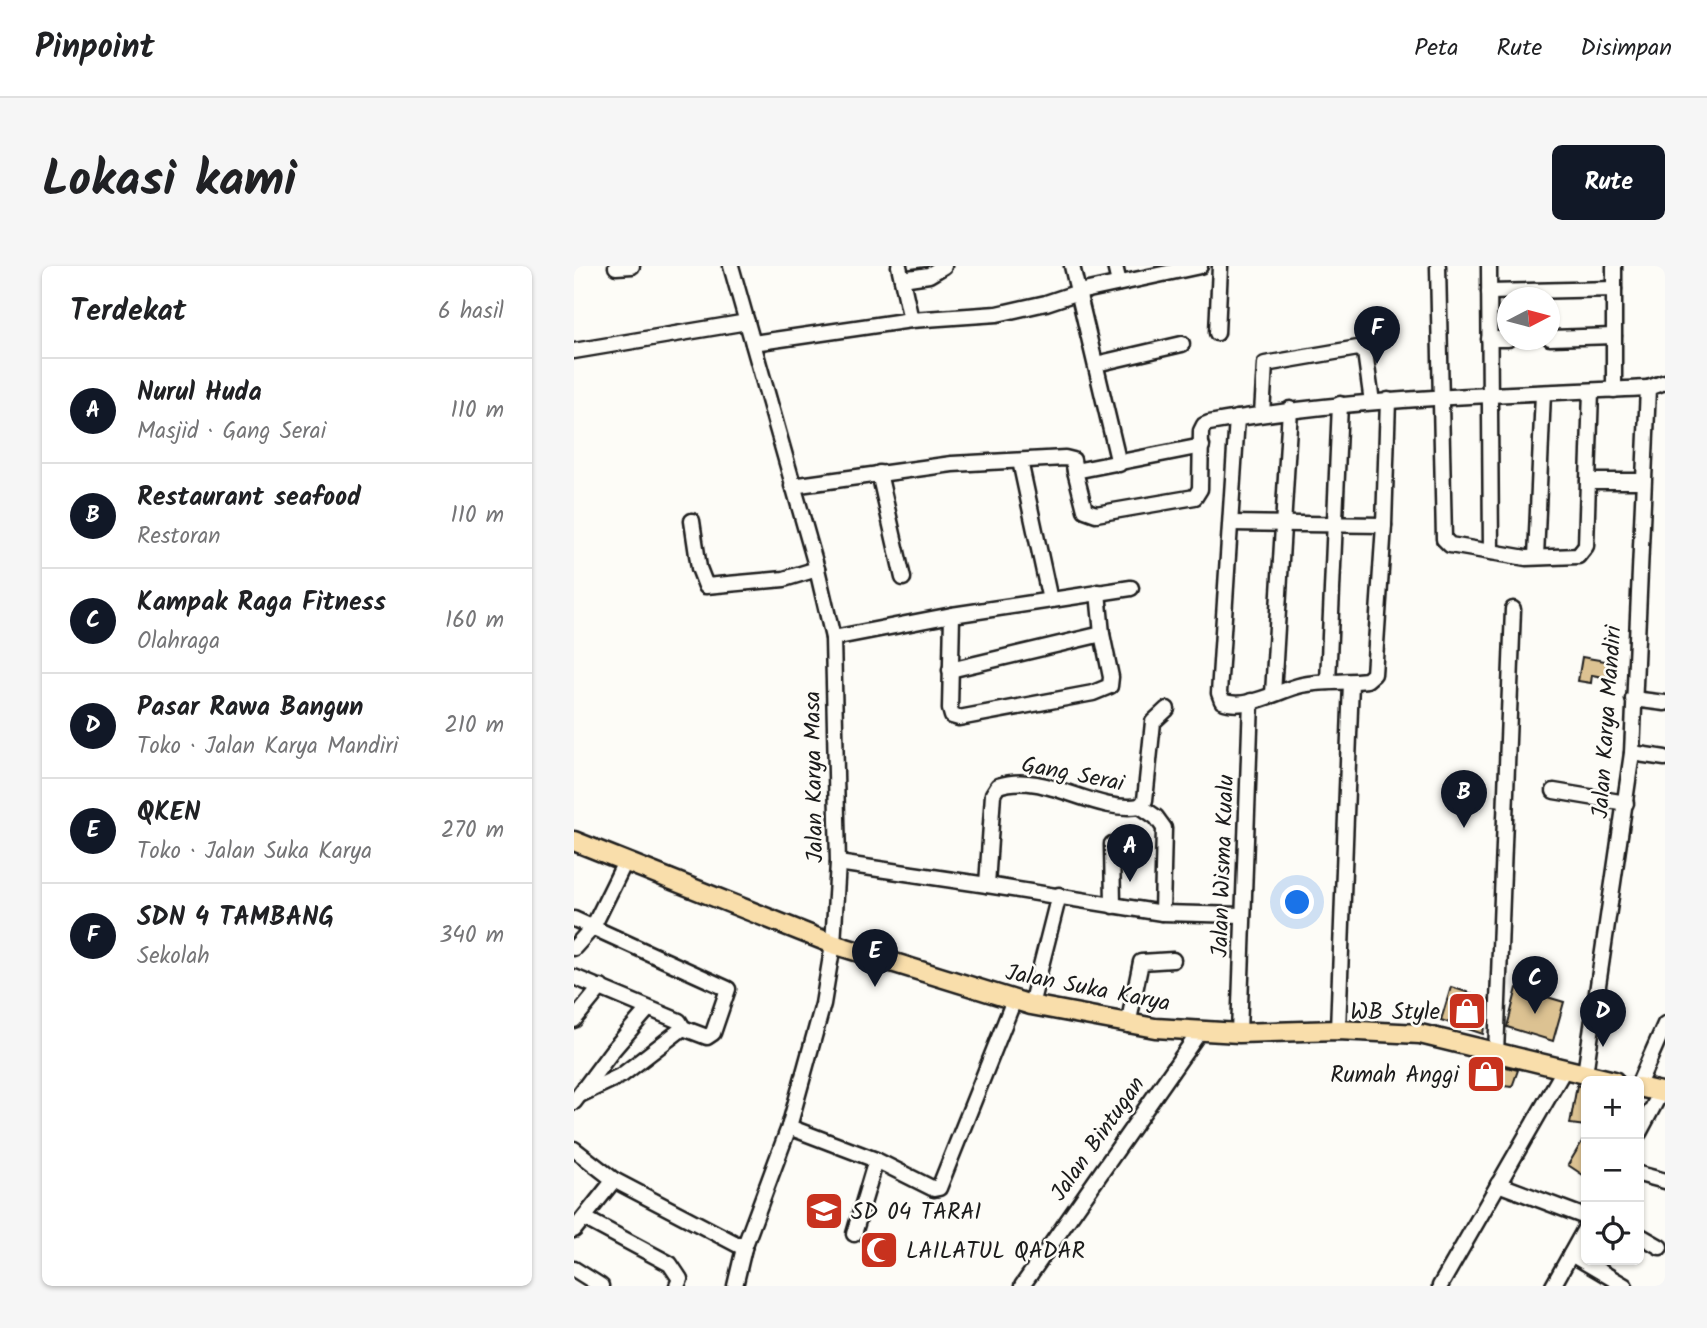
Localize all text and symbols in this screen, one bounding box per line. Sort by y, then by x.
text: Pinpoint [35,22,155,75]
text: Peta [1414,29,1459,68]
text: Rute [1497,29,1542,68]
text: Disimpan [1580,29,1672,68]
text: Lokasi kami [42,143,297,221]
button: Rute [1552,145,1665,220]
north arrow [1497,287,1560,350]
text: Terdekat [70,288,186,336]
text: 6 hasil [438,294,504,330]
pin: F [1354,306,1400,364]
text: Nurul Huda [137,372,262,414]
text: A [86,393,100,429]
text: 110 m [451,393,504,429]
text: Masjid · Gang Serai [137,414,326,450]
text: Restaurant seafood [137,477,361,519]
text: B [86,498,100,534]
text: 110 m [451,498,504,534]
text: Restoran [137,519,221,555]
text: Kampak Raga Fitness [137,582,386,624]
text: C [86,603,100,639]
text: 160 m [445,603,504,639]
street label: Jalan Karya Mandiri [1583,623,1633,820]
text: Olahraga [137,624,220,660]
text: Pasar Rawa Bangun [137,687,363,729]
street label: Jalan Karya Masa [796,691,834,863]
text: D [85,708,101,744]
text: 210 m [444,708,504,744]
text: Toko · Jalan Karya Mandiri [137,729,398,765]
street label: Gang Serai [1018,747,1128,803]
pin: B [1441,770,1487,828]
street label: Jalan Wisma Kualu [1203,774,1245,958]
text: QKEN [137,792,201,834]
text: E [87,813,99,849]
text: 270 m [441,813,504,849]
pin: A [1107,824,1153,882]
text: Toko · Jalan Suka Karya [137,834,372,870]
your location [1280,885,1314,919]
text: SDN 4 TAMBANG [137,897,334,939]
text: F [87,918,99,954]
text: 340 m [439,918,504,954]
pin: E [852,929,898,987]
text: Sekolah [137,939,210,975]
street label: Jalan Suka Karya [1002,955,1173,1023]
pin: C [1512,956,1558,1014]
pin: D [1580,989,1626,1047]
shop icon: WB Style [1446,990,1488,1032]
place label: WB Style [1350,995,1440,1031]
shop icon: Rumah Anggi [1465,1053,1507,1095]
place label: Rumah Anggi [1330,1058,1461,1094]
street label: Jalan Bintugan [1042,1069,1155,1209]
map controls [1581,1076,1644,1265]
button: + [1581,1076,1644,1139]
button: − [1581,1139,1644,1202]
school or university icon: SD 04 TARAI [803,1190,845,1232]
place label: SD 04 TARAI [851,1195,982,1231]
button: locate [1581,1202,1644,1265]
mosque icon: LAILATUL QADAR [858,1229,900,1271]
place label: LAILATUL QADAR [906,1234,1085,1270]

